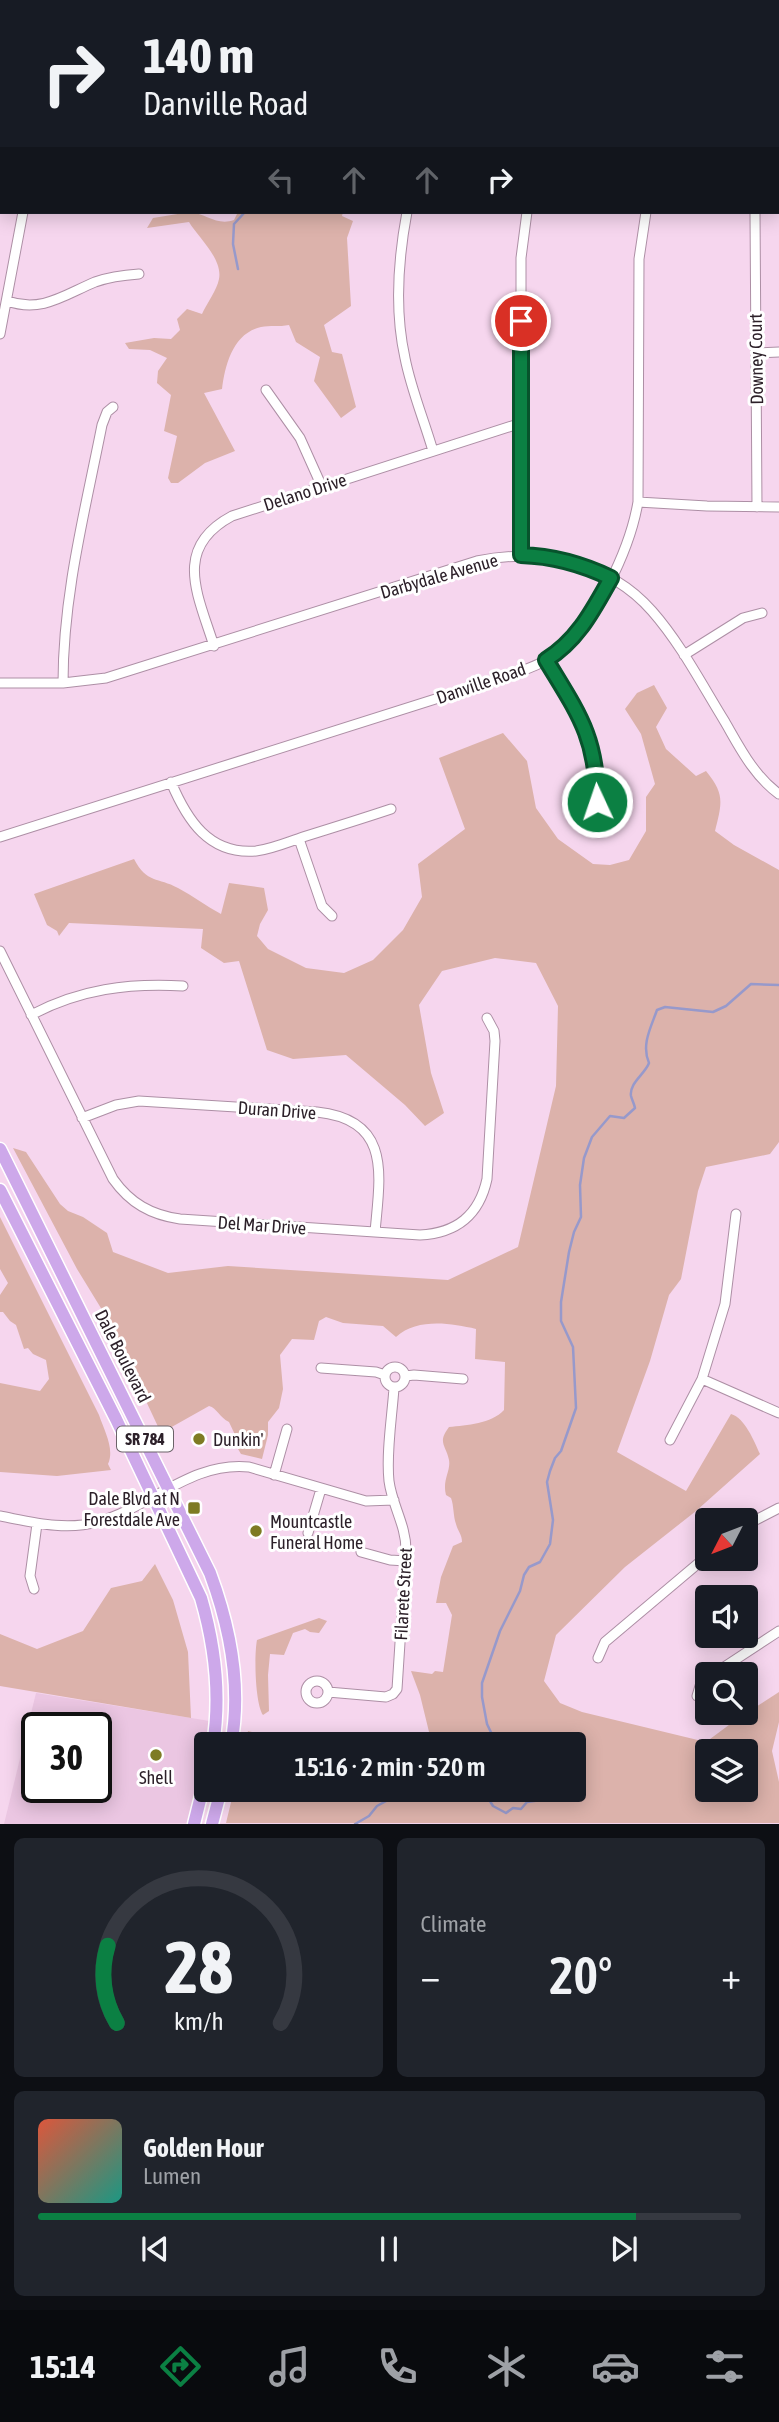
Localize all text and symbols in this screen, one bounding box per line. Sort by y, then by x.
text: 140 m [143,27,254,83]
icon: right [28,28,119,119]
text: Danville Road [143,85,309,122]
icon: left [262,161,300,199]
icon: ahead [335,161,373,199]
icon: ahead [408,161,446,199]
icon: right [481,161,519,199]
pin [491,291,551,351]
icon: arrive [502,302,540,340]
street label: Downey Court [745,313,767,405]
street label: Delano Drive [261,469,349,515]
street label: Darbydale Avenue [378,549,500,603]
street label: Danville Road [434,658,528,708]
position arrow [560,765,634,839]
street label: Duran Drive [237,1097,317,1123]
street label: Del Mar Drive [217,1211,307,1239]
street label: Dale Boulevard [91,1306,155,1406]
road number: SR 784 [117,1427,173,1452]
place label: Dunkin' [213,1429,263,1450]
marker: Dunkin' [191,1431,207,1447]
place label: Dale Blvd at N Forestdale Ave [83,1488,180,1530]
marker: Dale Blvd at N Forestdale Ave [186,1500,202,1516]
north arrow [695,1508,758,1572]
map controls [695,1508,758,1802]
place label: Mountcastle Funeral Home [270,1511,363,1553]
marker: Mountcastle Funeral Home [248,1523,264,1539]
street label: Filarete Street [390,1547,416,1641]
button: sound [695,1585,758,1648]
button: search [695,1662,758,1725]
speed limit sign: 30 [21,1712,112,1803]
button: layers [695,1739,758,1802]
marker: Shell [148,1747,164,1763]
text: 15:16 · 2 min · 520 m [295,1752,485,1782]
place label: Shell [139,1767,173,1788]
text: Climate [421,1911,486,1937]
text: 28 [164,1926,232,2009]
text: 20° [549,1945,612,2005]
text: − [421,1954,440,1997]
text: + [721,1954,741,1997]
text: km/h [173,2007,223,2035]
text: Golden Hour [143,2133,263,2163]
text: Lumen [143,2163,201,2189]
icon: previous [136,2230,174,2268]
icon: pause [370,2230,408,2268]
icon: next [605,2230,643,2268]
icon: directions [156,2342,205,2391]
icon: music [265,2342,314,2391]
icon: phone [373,2342,422,2391]
icon: climate [482,2342,531,2391]
icon: car [591,2342,640,2391]
icon: filters [700,2342,749,2391]
text: 15:14 [30,2348,96,2385]

